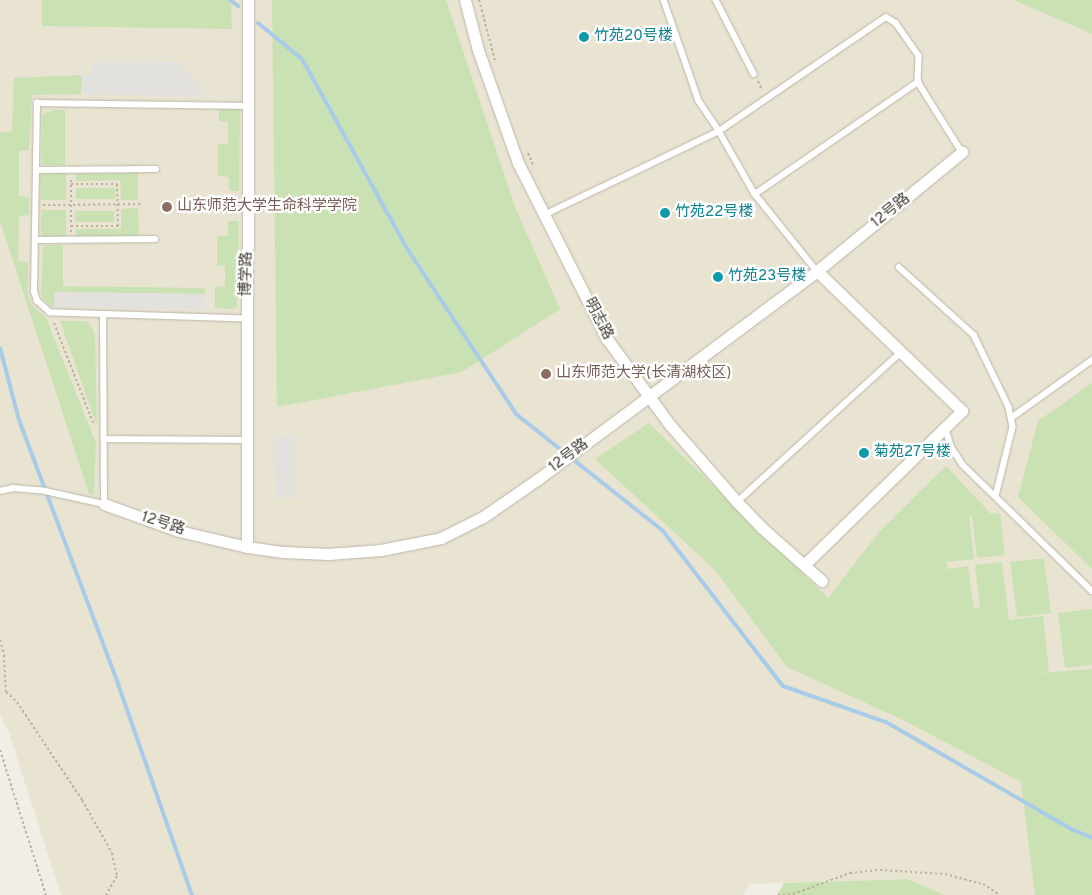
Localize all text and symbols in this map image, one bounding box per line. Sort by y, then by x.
place label: 竹苑20号楼 [594,28,673,46]
marker: 竹苑20号楼 [578,31,590,43]
street label: 12号路 [868,190,914,232]
place label: 山东师范大学生命科学学院 [177,198,357,216]
marker: 山东师范大学生命科学学院 [161,201,173,213]
place label: 竹苑22号楼 [675,204,753,222]
marker: 竹苑22号楼 [659,207,671,219]
street label: 博学路 [238,251,256,297]
place label: 竹苑23号楼 [728,268,806,286]
marker: 竹苑23号楼 [712,271,724,283]
street label: 明志路 [579,295,617,343]
place label: 山东师范大学(长清湖校区) [556,365,731,383]
marker: 山东师范大学(长清湖校区) [540,368,552,380]
street label: 12号路 [546,435,592,477]
place label: 菊苑27号楼 [874,444,951,462]
marker: 菊苑27号楼 [858,447,870,459]
street label: 12号路 [139,509,187,539]

